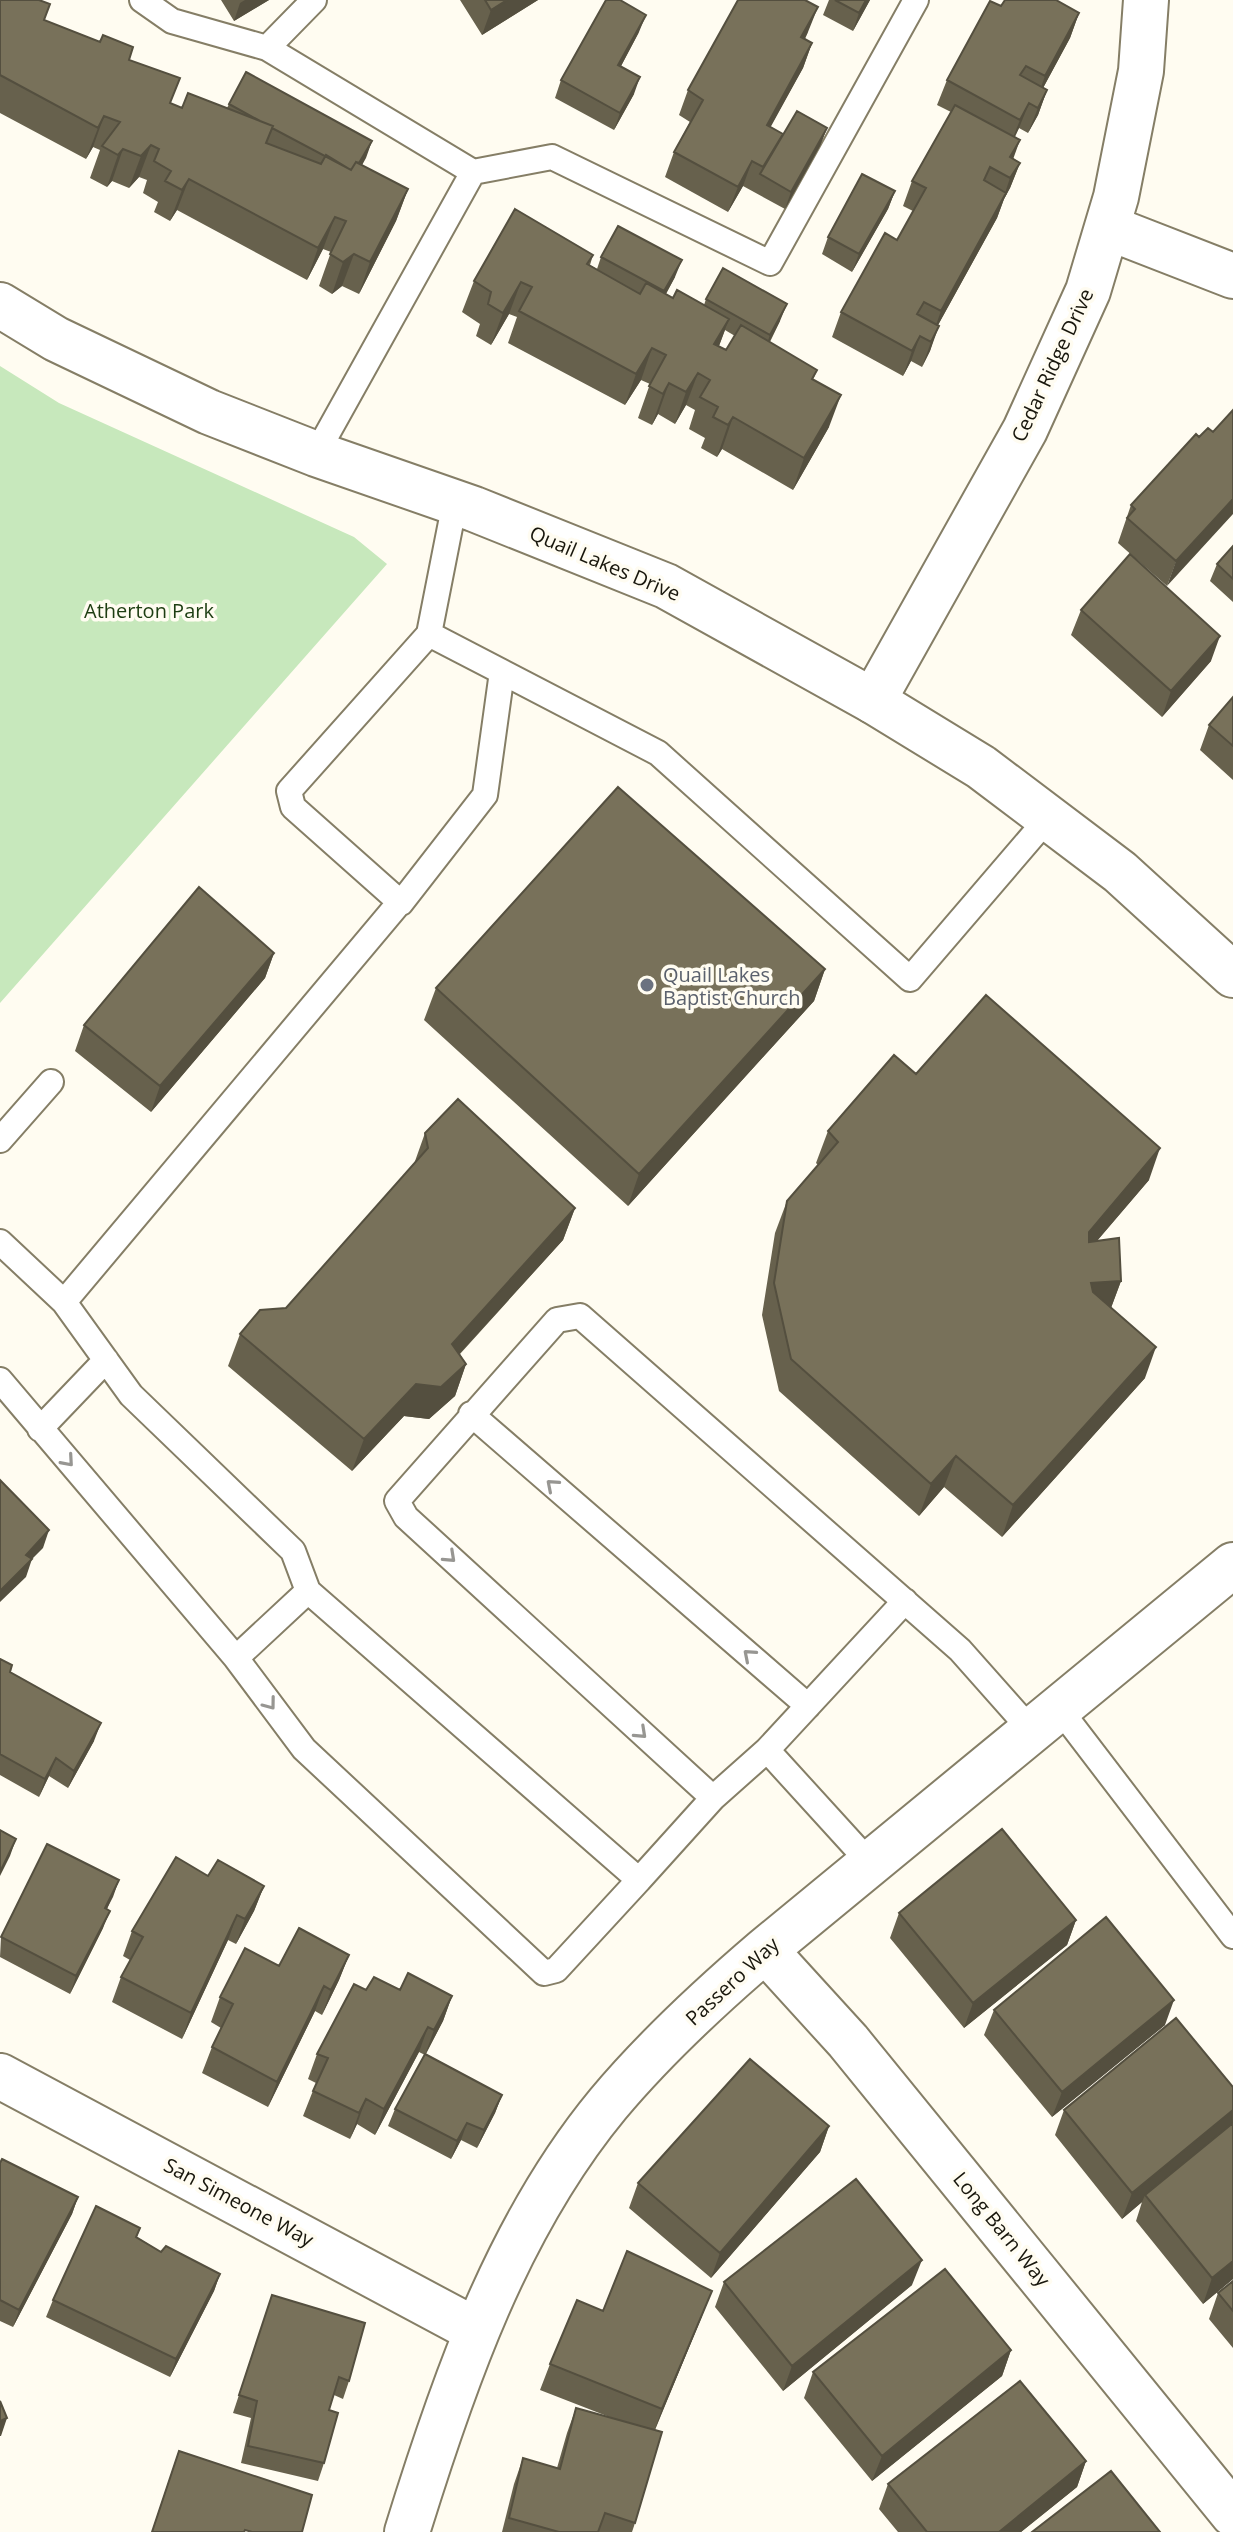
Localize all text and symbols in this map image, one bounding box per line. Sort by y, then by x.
street label: Cedar Ridge Drive [1005,284,1099,446]
street label: Quail Lakes Drive [526,519,684,607]
park label: Atherton Park [84,597,214,624]
place label: Quail Lakes Baptist Church [663,961,800,1011]
marker: Quail Lakes Baptist Church [638,976,656,994]
one-way arrow [58,1452,73,1467]
one-way arrow [547,1480,562,1494]
one-way arrow [440,1547,455,1561]
one-way arrow [743,1650,758,1665]
one-way arrow [261,1695,275,1709]
one-way arrow [632,1723,647,1737]
street label: Passero Way [679,1930,785,2031]
street label: San Simeone Way [160,2151,319,2253]
street label: Long Barn Way [947,2166,1057,2293]

